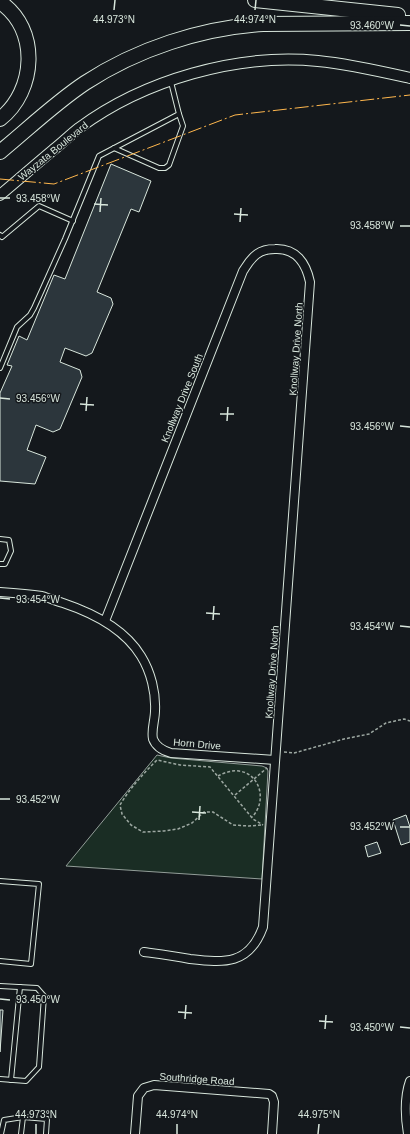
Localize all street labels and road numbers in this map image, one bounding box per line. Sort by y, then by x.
street label: Wayzata Boulevard [16,120,90,182]
street label: Knollway Drive North [287,302,305,396]
street label: Knollway Drive South [159,352,205,444]
street label: Knollway Drive North [263,625,281,719]
street label: Horn Drive [173,736,222,752]
street label: Southridge Road [159,1071,235,1087]

